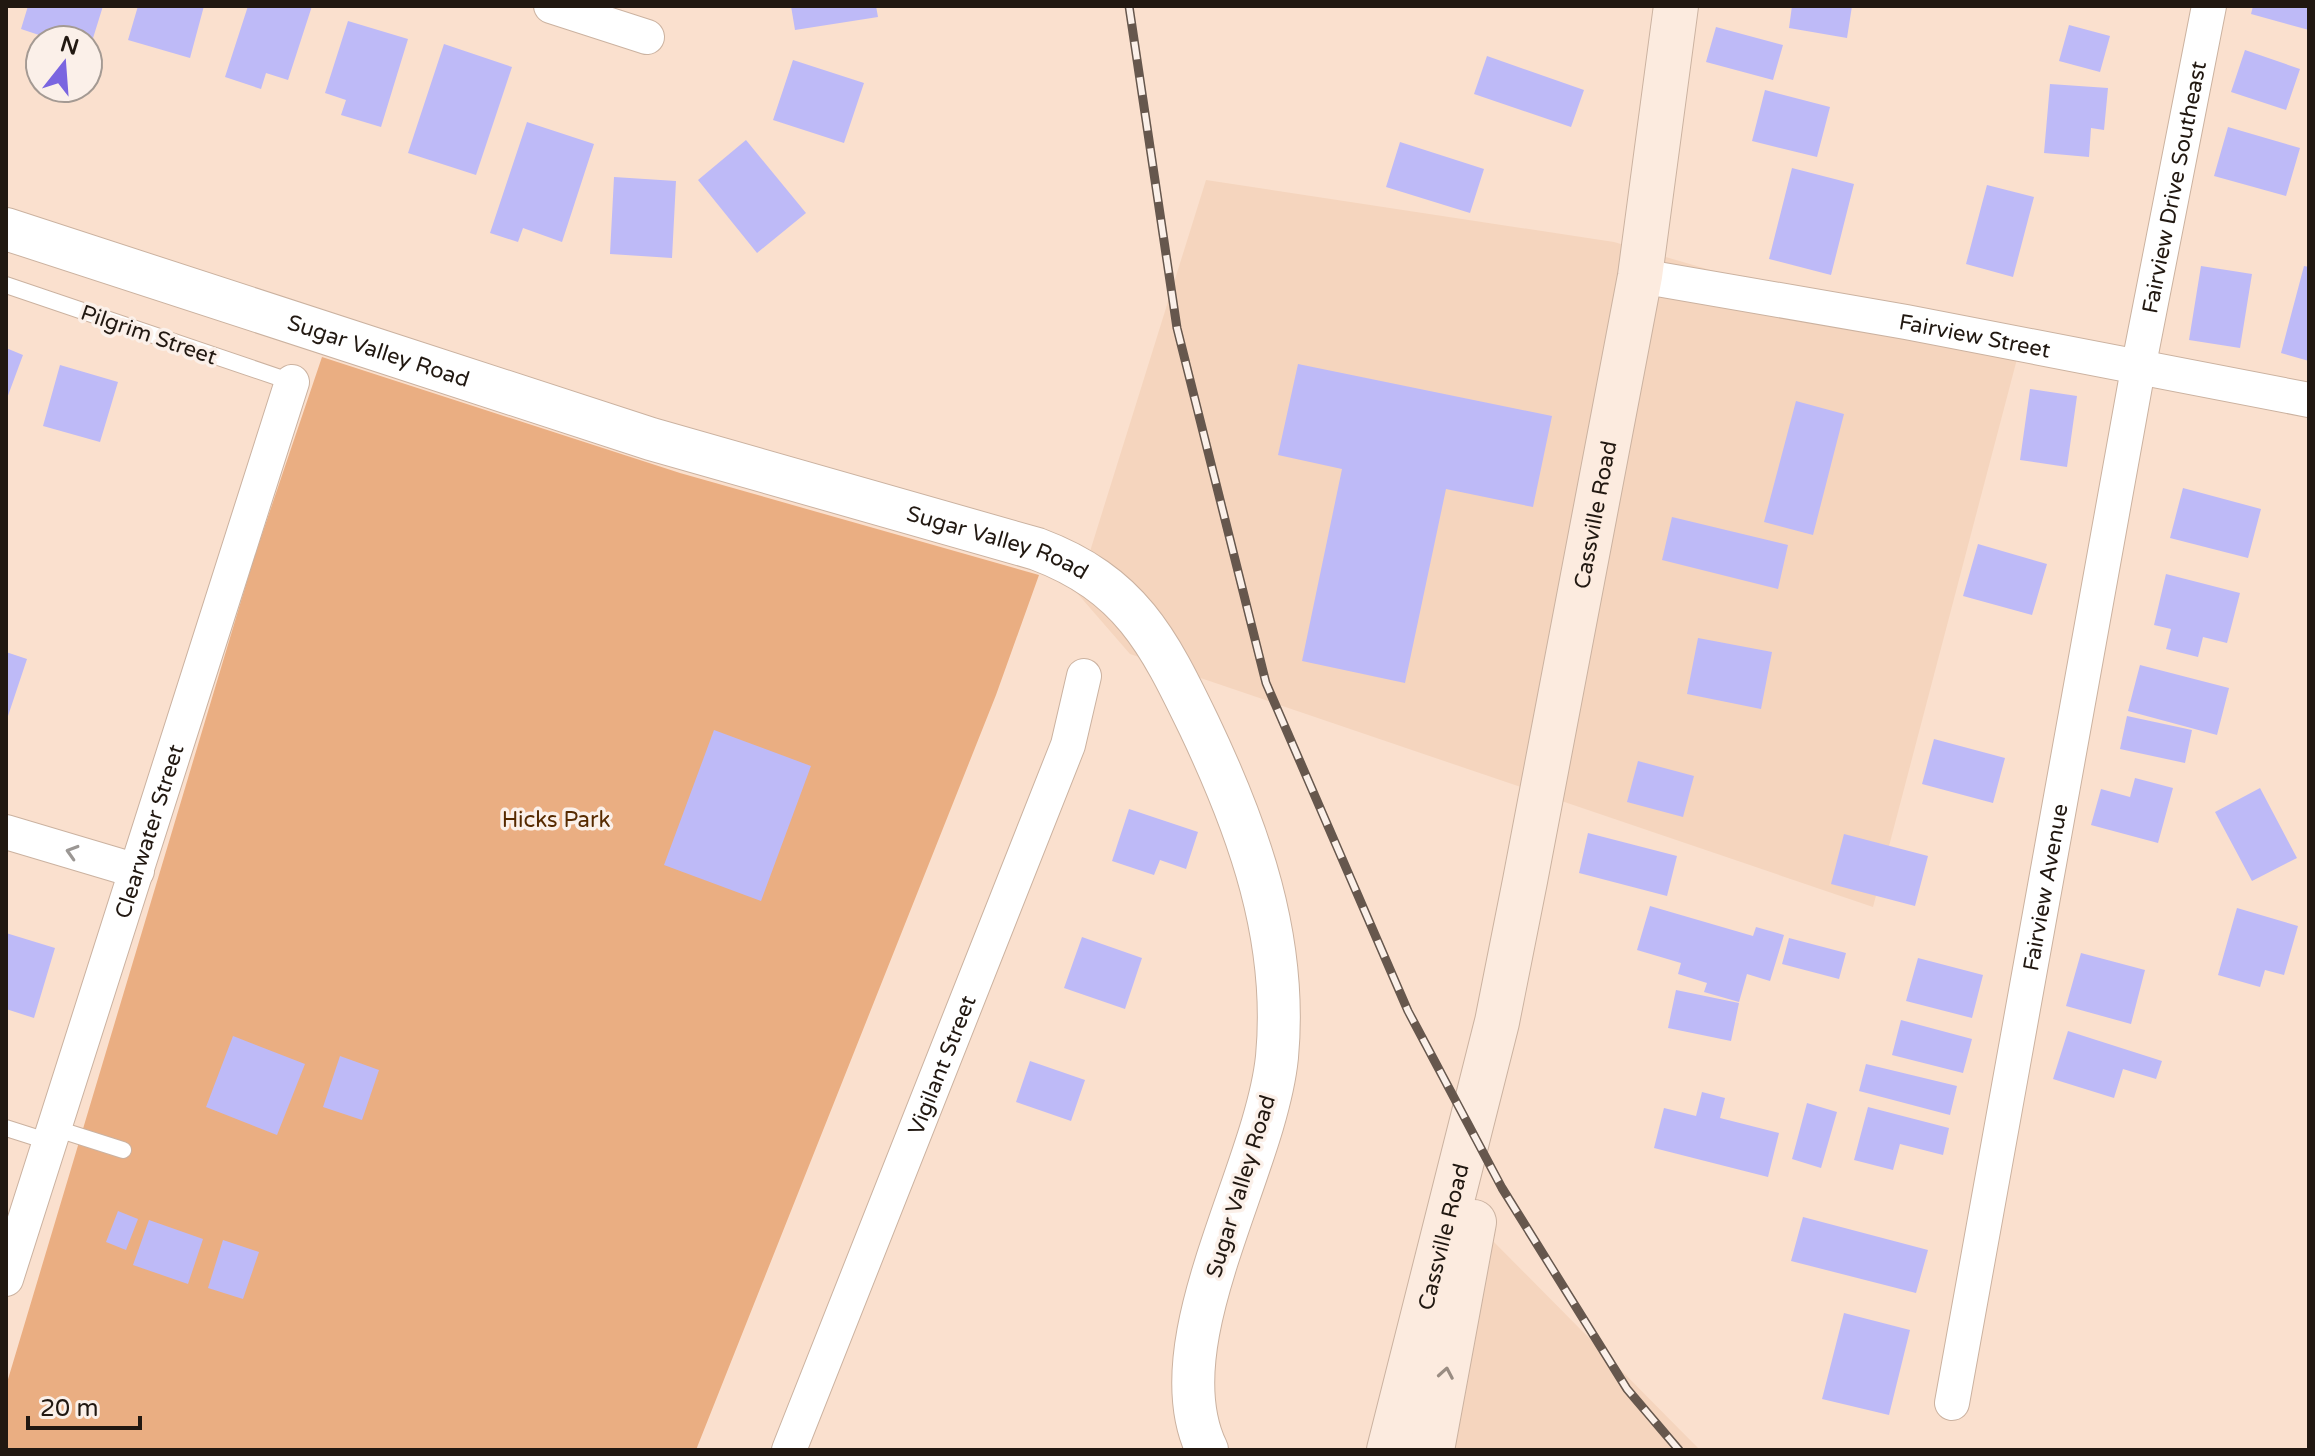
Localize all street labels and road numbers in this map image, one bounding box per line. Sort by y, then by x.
street label: Fairview Drive Southeast [2137,59,2212,316]
street label: Pilgrim Street [77,300,220,370]
street label: Fairview Street [1897,309,2052,364]
street label: Sugar Valley Road [284,310,473,393]
street label: Cassville Road [1569,439,1622,591]
street label: Sugar Valley Road [904,501,1093,585]
street label: Clearwater Street [110,741,190,922]
street label: Fairview Avenue [2018,802,2074,973]
street label: Vigilant Street [903,992,982,1139]
street label: Sugar Valley Road [1201,1092,1281,1281]
street label: Cassville Road [1413,1161,1475,1313]

